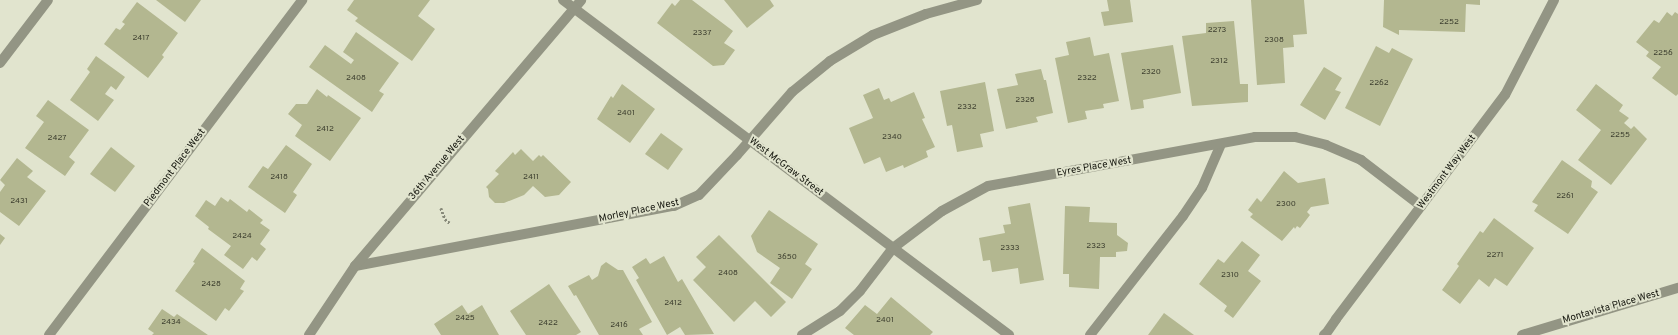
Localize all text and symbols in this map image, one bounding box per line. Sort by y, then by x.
house number: 2252 [1439,18,1459,28]
house number: 2273 [1208,26,1226,36]
house number: 2337 [693,29,711,39]
house number: 2417 [133,34,149,44]
house number: 2308 [1264,36,1284,46]
house number: 2256 [1653,49,1673,59]
house number: 2312 [1210,57,1228,67]
house number: 2320 [1141,68,1161,78]
house number: 2408 [346,74,366,84]
house number: 2322 [1077,74,1097,84]
house number: 2262 [1369,79,1389,89]
house number: 2328 [1015,96,1035,106]
house number: 2332 [957,103,977,113]
house number: 2401 [617,109,635,119]
house number: 2412 [316,125,334,135]
street label: Piedmont Place West [142,127,208,209]
house number: 2255 [1610,131,1630,141]
street label: Westmont Way West [1415,132,1479,212]
street label: 36th Avenue West [406,133,468,203]
house number: 2340 [882,133,902,143]
house number: 2427 [48,134,66,144]
street label: West McGraw Street [747,135,825,199]
street label: Eyres Place West [1056,155,1132,179]
house number: 2418 [270,173,288,183]
house number: 2411 [523,173,539,183]
house number: 2261 [1556,192,1574,202]
house number: 2431 [10,197,28,207]
street label: Morley Place West [598,197,680,225]
house number: 2300 [1276,200,1296,210]
house number: 2424 [232,232,252,242]
house number: 2323 [1086,242,1106,252]
house number: 2333 [1000,244,1020,254]
house number: 2271 [1486,251,1504,261]
house number: 3650 [777,253,797,263]
house number: 2408 [718,269,738,279]
house number: 2310 [1221,271,1239,281]
house number: 2428 [201,280,221,290]
street label: Montavista Place West [1561,287,1661,327]
house number: 2412 [664,299,682,309]
house number: 2425 [455,314,475,324]
house number: 2401 [876,316,894,326]
house number: 2434 [161,318,181,328]
house number: 2422 [538,319,558,329]
house number: 2416 [610,321,628,331]

